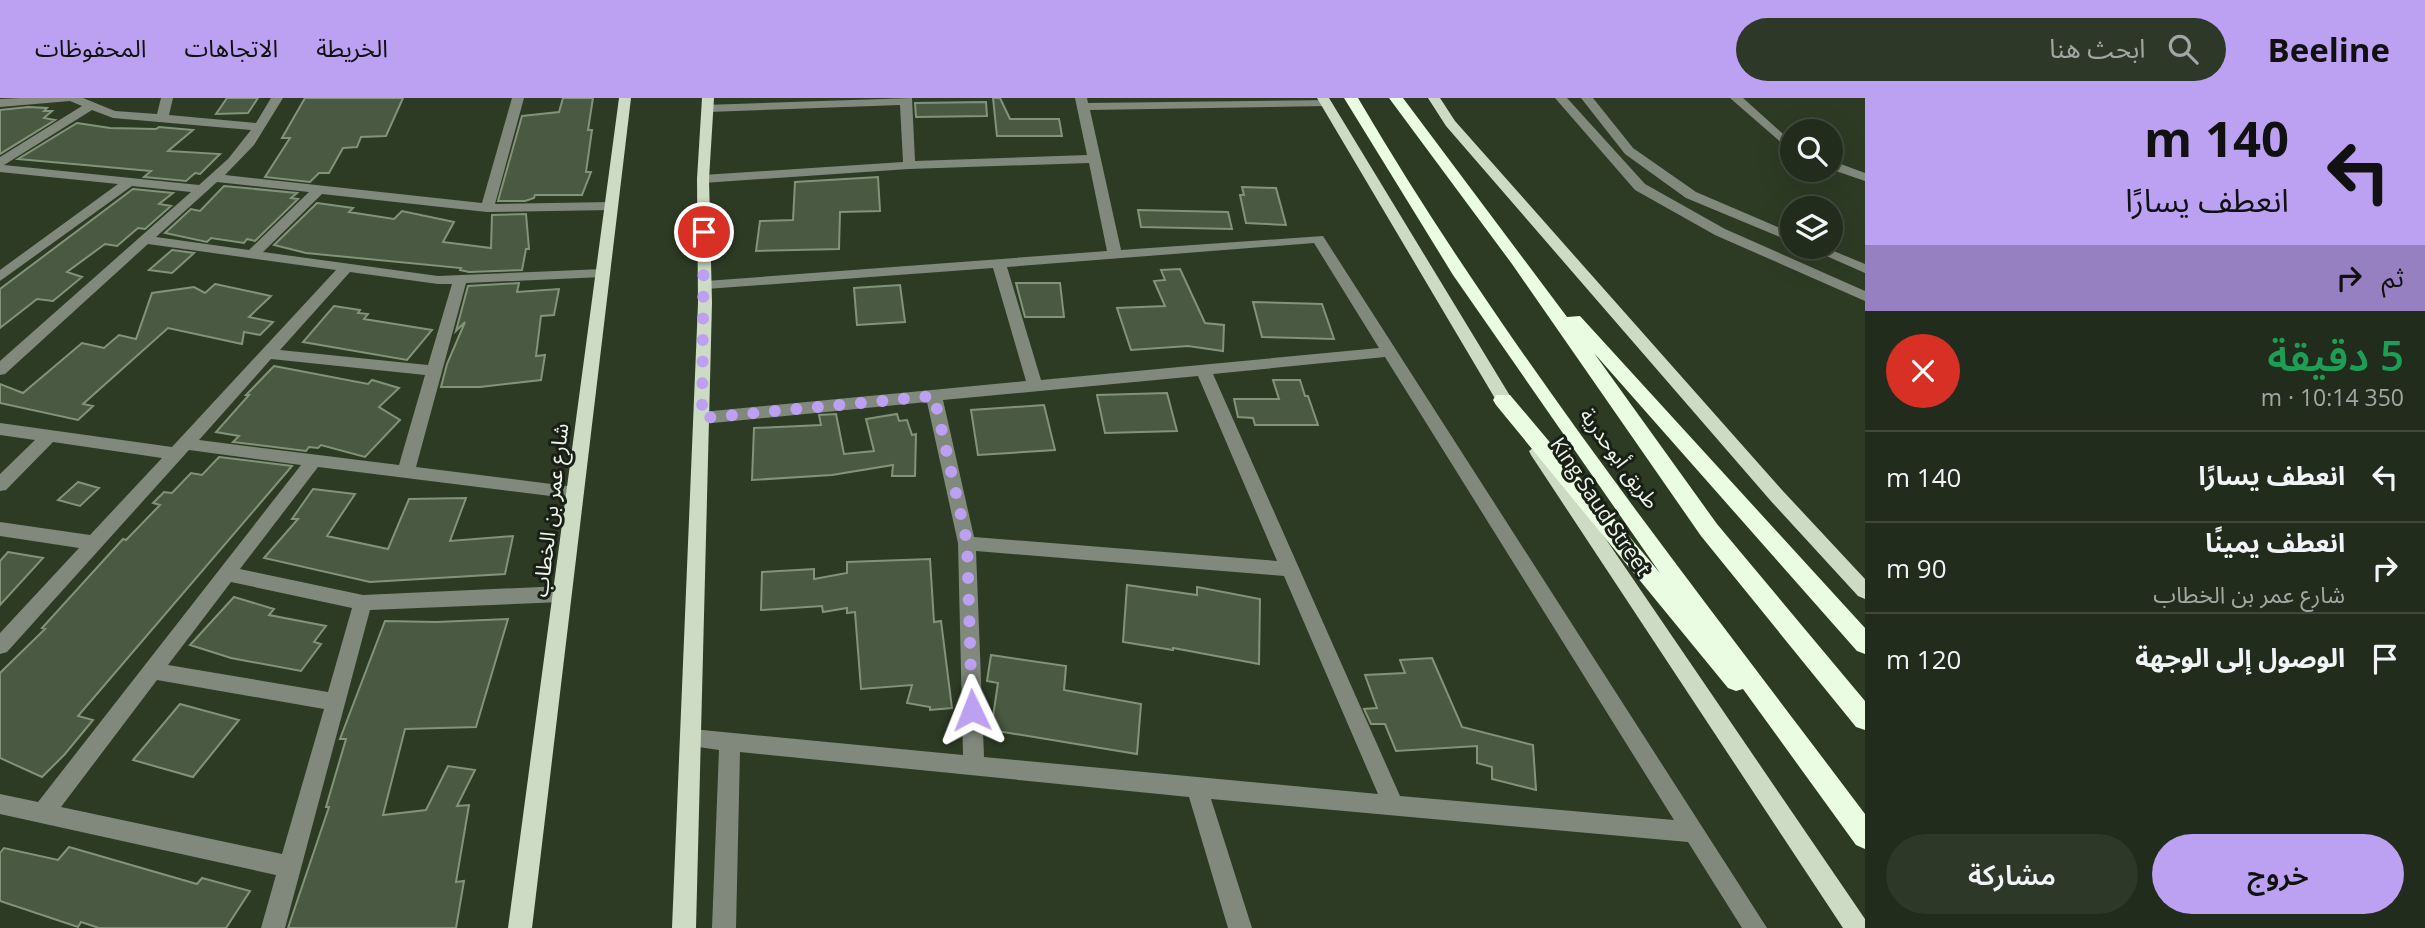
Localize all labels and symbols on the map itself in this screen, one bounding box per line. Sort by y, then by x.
pin [674,202,734,262]
street label: طريق أبوحدرية [1574,402,1666,514]
street label: شارع عمر بن الخطاب [525,421,577,599]
street label: King Saud Street [1544,431,1658,581]
position arrow [935,673,1009,747]

